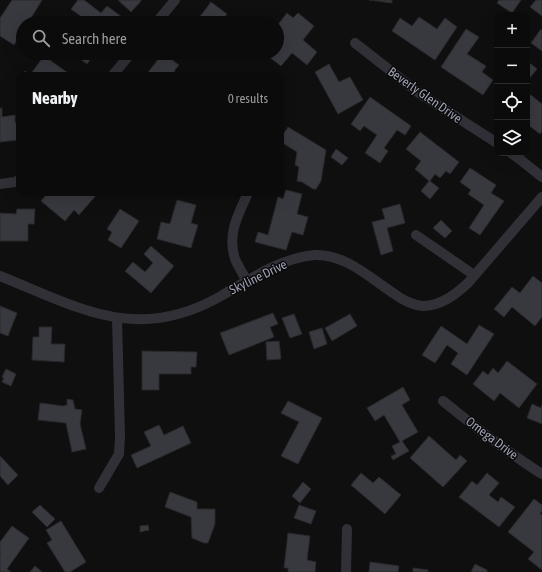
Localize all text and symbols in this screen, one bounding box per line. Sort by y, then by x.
map controls [494,12,530,156]
button: + [494,12,530,48]
search box [16,16,284,60]
icon: search [30,27,52,49]
text: Search here [62,30,127,47]
button: − [494,48,530,84]
street label: Beverly Glen Drive [385,64,465,126]
button: locate [494,84,530,120]
text: Nearby [32,88,78,108]
text: 0 results [228,91,268,106]
button: layers [494,120,530,156]
street label: Skyline Drive [227,257,289,297]
street label: Omega Drive [463,414,521,462]

